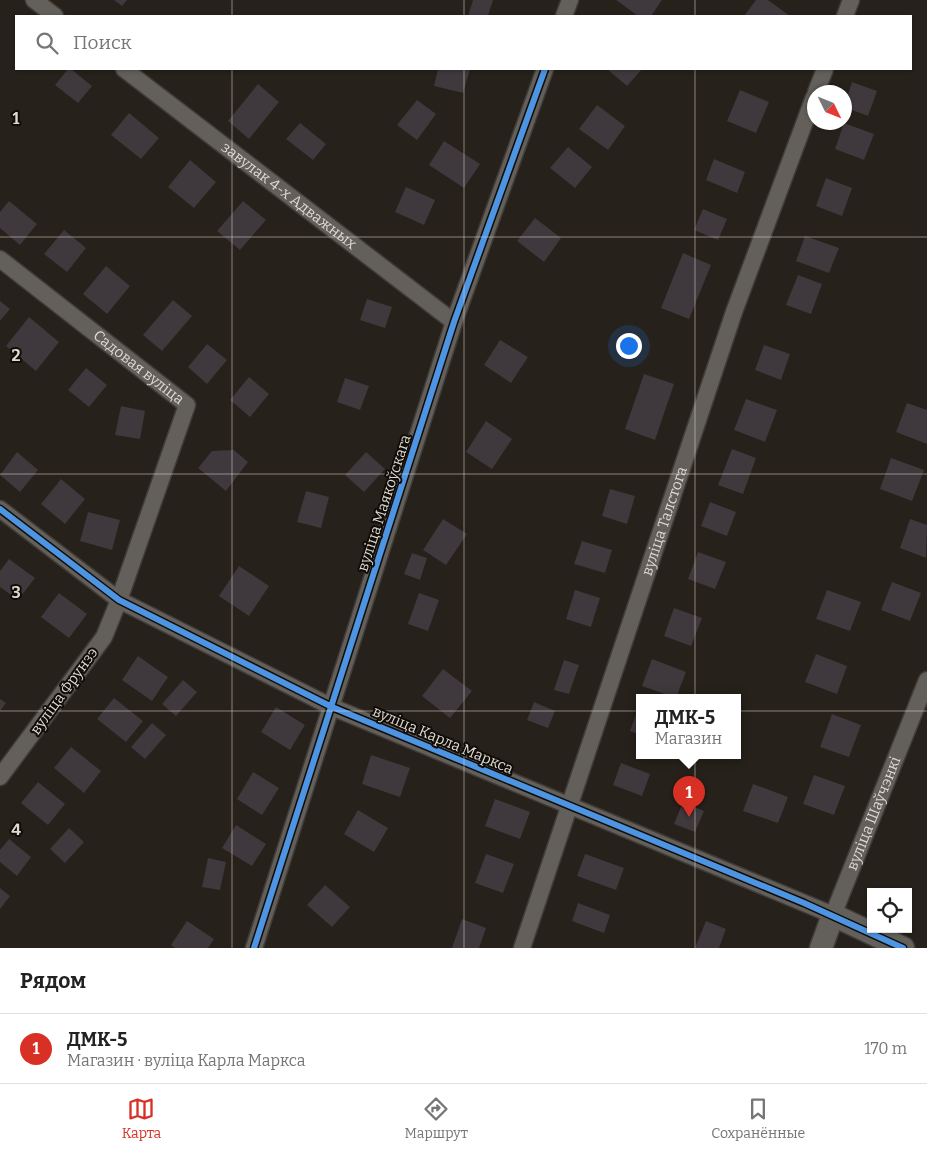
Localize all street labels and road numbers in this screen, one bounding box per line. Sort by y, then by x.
street label: завулак 4-х Адважных [218,138,361,253]
street label: Садовая вуліца [90,326,188,408]
street label: вуліца Маякоўскага [353,432,415,574]
street label: вуліца Талстога [638,464,691,578]
street label: вуліца Фрунзэ [26,644,102,738]
street label: вуліца Карла Маркса [370,702,516,778]
street label: вуліца Шаўчэнкі [843,754,905,873]

